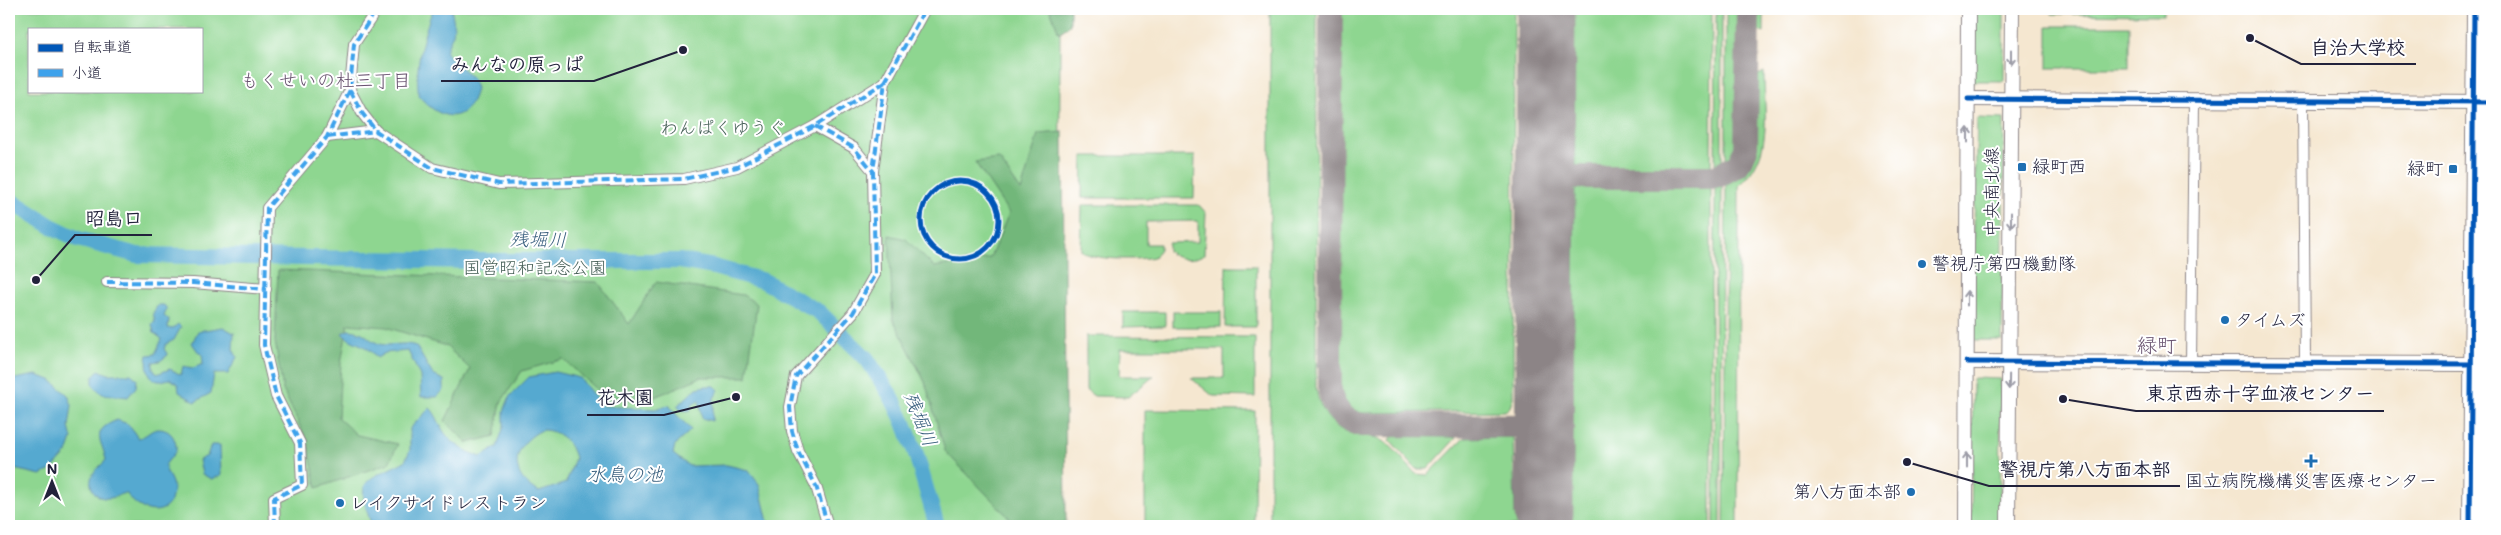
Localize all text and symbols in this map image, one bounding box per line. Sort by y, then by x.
legend [28,28,202,92]
callout: 自治大学校 [2301,30,2416,64]
text: 自治大学校 [2310,34,2406,59]
text: 自転車道 [72,36,132,56]
callout: みんなの原っぱ [441,47,594,81]
one-way arrow [2006,49,2016,65]
text: みんなの原っぱ [450,51,584,76]
text: 小道 [72,62,102,82]
district label: もくせいの杜三丁目 [240,67,412,92]
park label: わんぱくゆうぐ [660,115,786,139]
one-way arrow [1963,127,1973,144]
street label: 中央南北線 [1979,147,2003,237]
place label: 緑町西 [2032,154,2086,178]
place label: 緑町 [2407,156,2443,180]
marker: 緑町西 [2016,161,2028,173]
marker: 緑町 [2447,163,2459,175]
callout: 昭島口 [75,201,152,235]
text: 昭島口 [85,205,143,230]
one-way arrow [2006,212,2016,228]
water label: 残堀川 [509,226,567,251]
place label: 警視庁第四機動隊 [1932,251,2076,275]
park label: 国営昭和記念公園 [463,255,607,279]
marker: 警視庁第四機動隊 [1916,258,1928,270]
one-way arrow [1962,290,1972,306]
place label: タイムズ [2235,307,2306,331]
marker: タイムズ [2219,314,2231,326]
district label: 緑町 [2137,331,2177,357]
one-way arrow [2005,374,2014,390]
callout: 東京西赤十字血液センター [2136,377,2384,411]
text: 東京西赤十字血液センター [2146,380,2374,405]
callout: 花木園 [587,381,664,415]
text: 花木園 [596,384,654,409]
water label: 残堀川 [899,388,944,450]
one-way arrow [1962,452,1972,468]
callout: 警視庁第八方面本部 [1989,452,2180,486]
marker: 国立病院機構災害医療センター [2304,454,2318,468]
text: 警視庁第八方面本部 [1999,456,2171,481]
north arrow [28,458,78,508]
text: N [47,459,57,478]
water label: 水鳥の池 [587,461,664,486]
place label: 国立病院機構災害医療センター [2185,468,2437,492]
place label: 第八方面本部 [1793,479,1901,503]
marker: 第八方面本部 [1905,486,1917,498]
place label: レイクサイドレストラン [350,490,547,514]
marker: レイクサイドレストラン [334,497,346,509]

